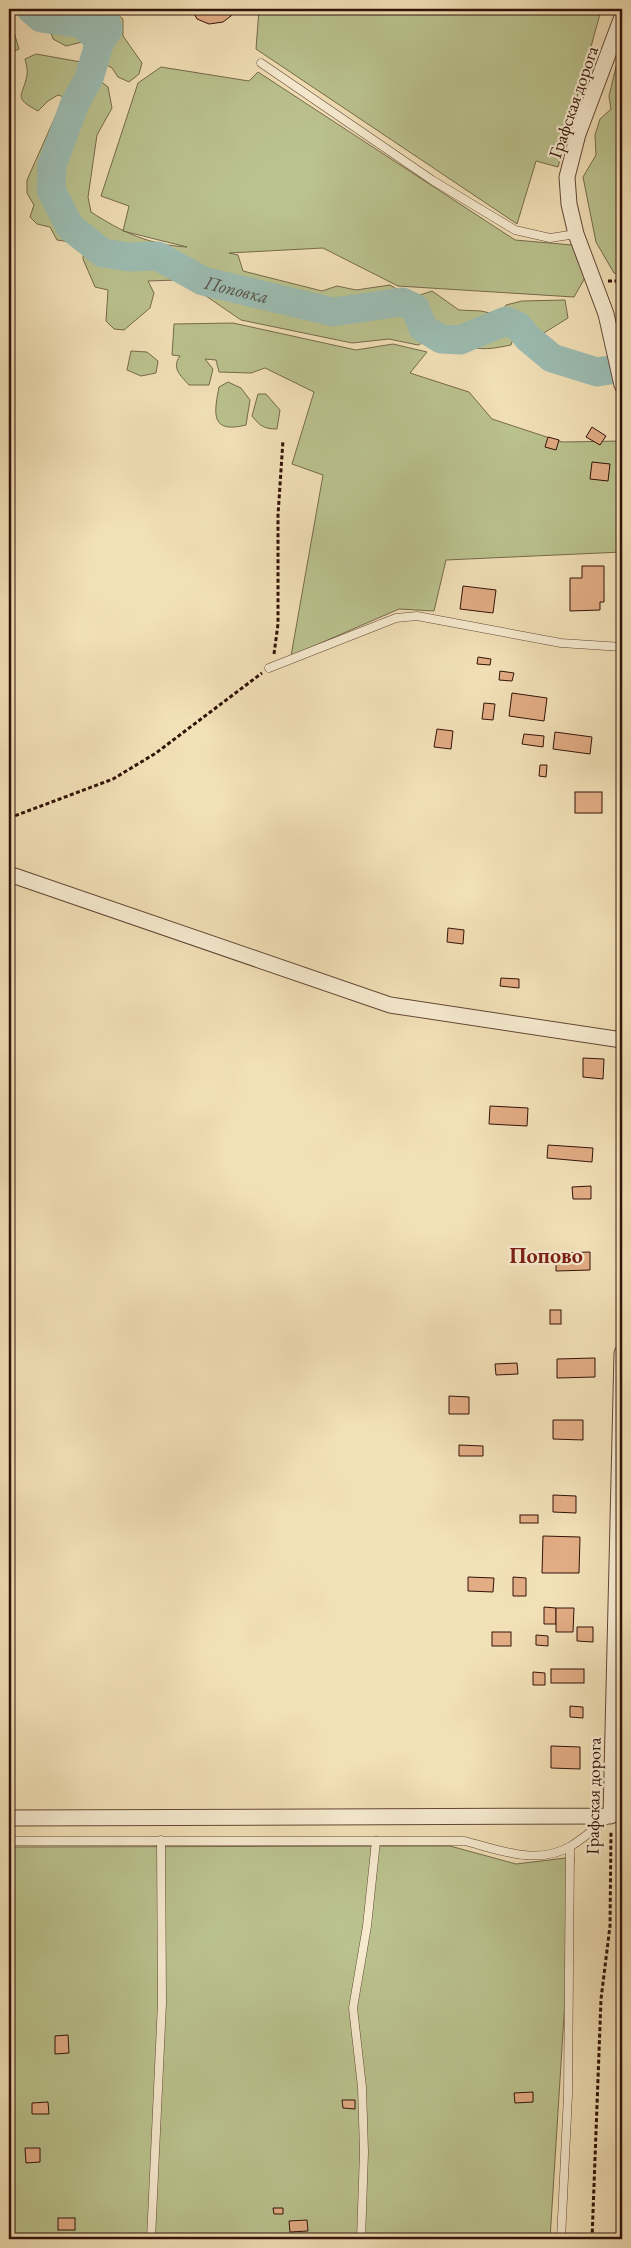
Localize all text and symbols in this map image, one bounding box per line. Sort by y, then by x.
street label: Графская дорога [543,42,603,161]
water label: Поповка [201,269,271,309]
district label: Попово [509,1241,583,1270]
street label: Графская дорога [580,1736,606,1855]

